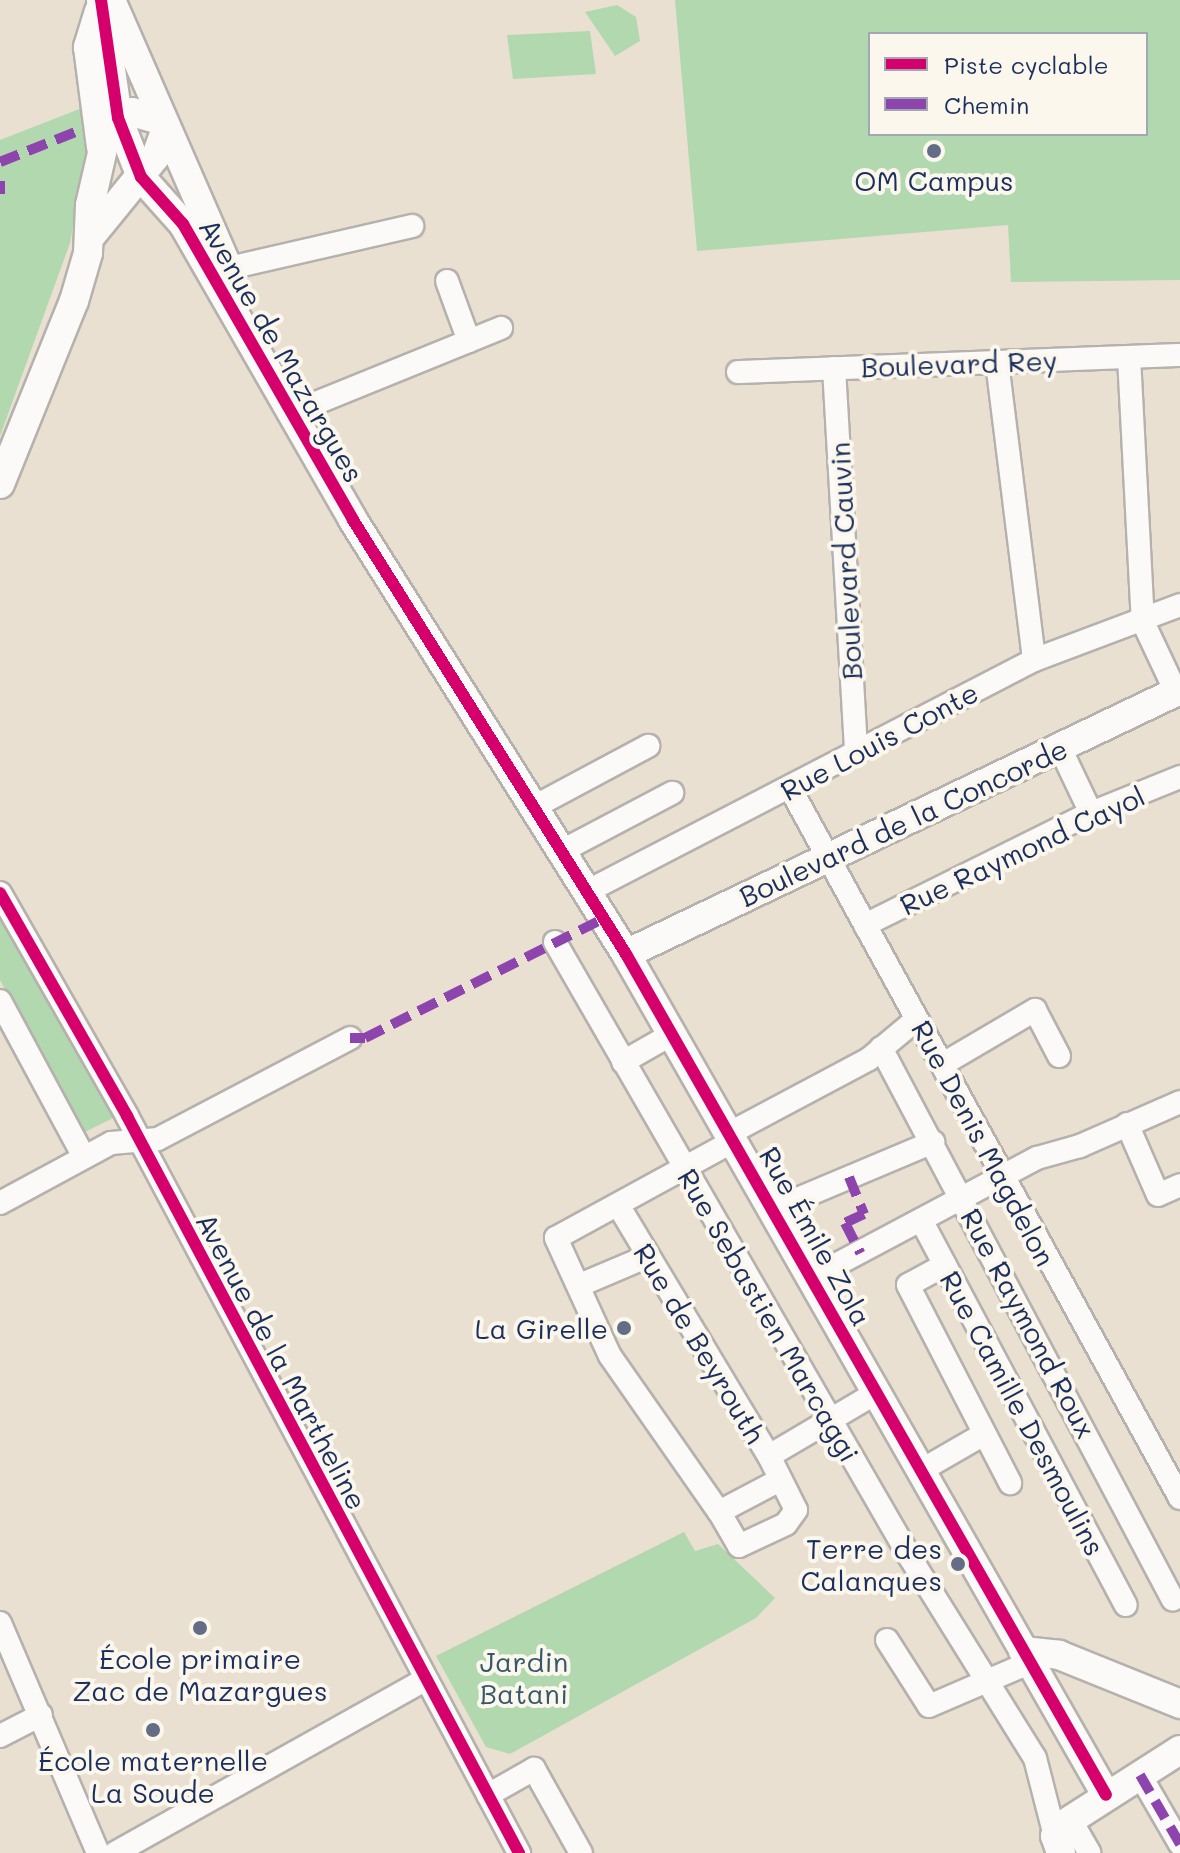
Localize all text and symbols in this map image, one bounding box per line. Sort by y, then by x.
legend [868,32,1148,136]
text: Piste cyclable [944,49,1109,80]
text: Chemin [944,89,1029,120]
marker: OM Campus [925,142,943,160]
place label: OM Campus [854,163,1014,197]
street label: Avenue de Mazargues [193,212,371,488]
street label: Boulevard Rey [860,343,1058,383]
street label: Boulevard Cauvin [822,441,868,681]
street label: Rue Louis Conte [774,675,984,807]
street label: Boulevard de la Concorde [733,731,1073,913]
street label: Rue Raymond Cayol [894,778,1150,922]
street label: Rue Denis Magdelon [905,1015,1063,1271]
street label: Rue Émile Zola [753,1141,879,1331]
street label: Rue Sebastien Marcaggi [671,1162,867,1468]
street label: Rue Raymond Roux [954,1203,1104,1443]
street label: Avenue de la Martheline [189,1207,375,1515]
street label: Rue de Beyrouth [627,1237,773,1449]
street label: Rue Camille Desmoulins [934,1265,1112,1561]
place label: La Girelle [475,1311,608,1345]
marker: La Girelle [615,1319,633,1337]
place label: Terre des Calanques [800,1531,942,1597]
marker: Terre des Calanques [949,1555,967,1573]
marker: École primaire Zac de Mazargues [191,1619,209,1637]
place label: École primaire Zac de Mazargues [72,1641,328,1707]
park label: Jardin Batani [480,1644,568,1710]
marker: École maternelle La Soude [144,1721,162,1739]
place label: École maternelle La Soude [38,1743,268,1809]

